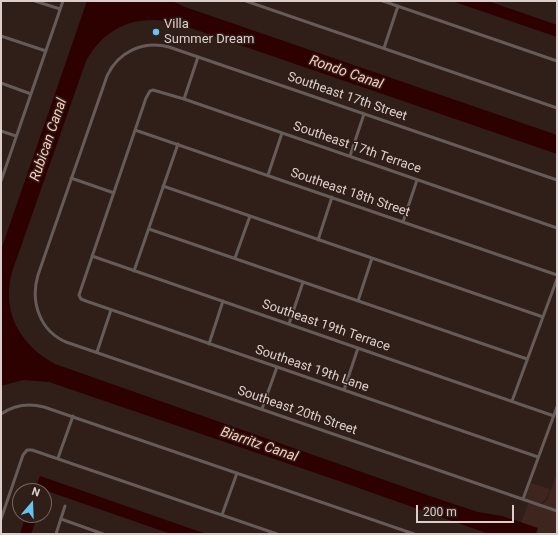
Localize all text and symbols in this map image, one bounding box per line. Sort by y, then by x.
place label: Villa Summer Dream [164,17,254,48]
marker: Villa Summer Dream [151,27,161,37]
water label: Rondo Canal [307,53,385,93]
street label: Southeast 17th Street [285,69,409,125]
water label: Rubican Canal [27,96,71,184]
street label: Southeast 17th Terrace [291,119,423,177]
street label: Southeast 18th Street [288,165,412,221]
street label: Southeast 19th Terrace [260,297,392,355]
street label: Southeast 19th Lane [253,342,371,396]
street label: Southeast 20th Street [235,383,359,439]
water label: Biarritz Canal [218,424,300,466]
north arrow [12,483,52,523]
text: N [30,485,42,500]
scale bar [418,497,516,523]
text: 200 m [423,505,457,519]

